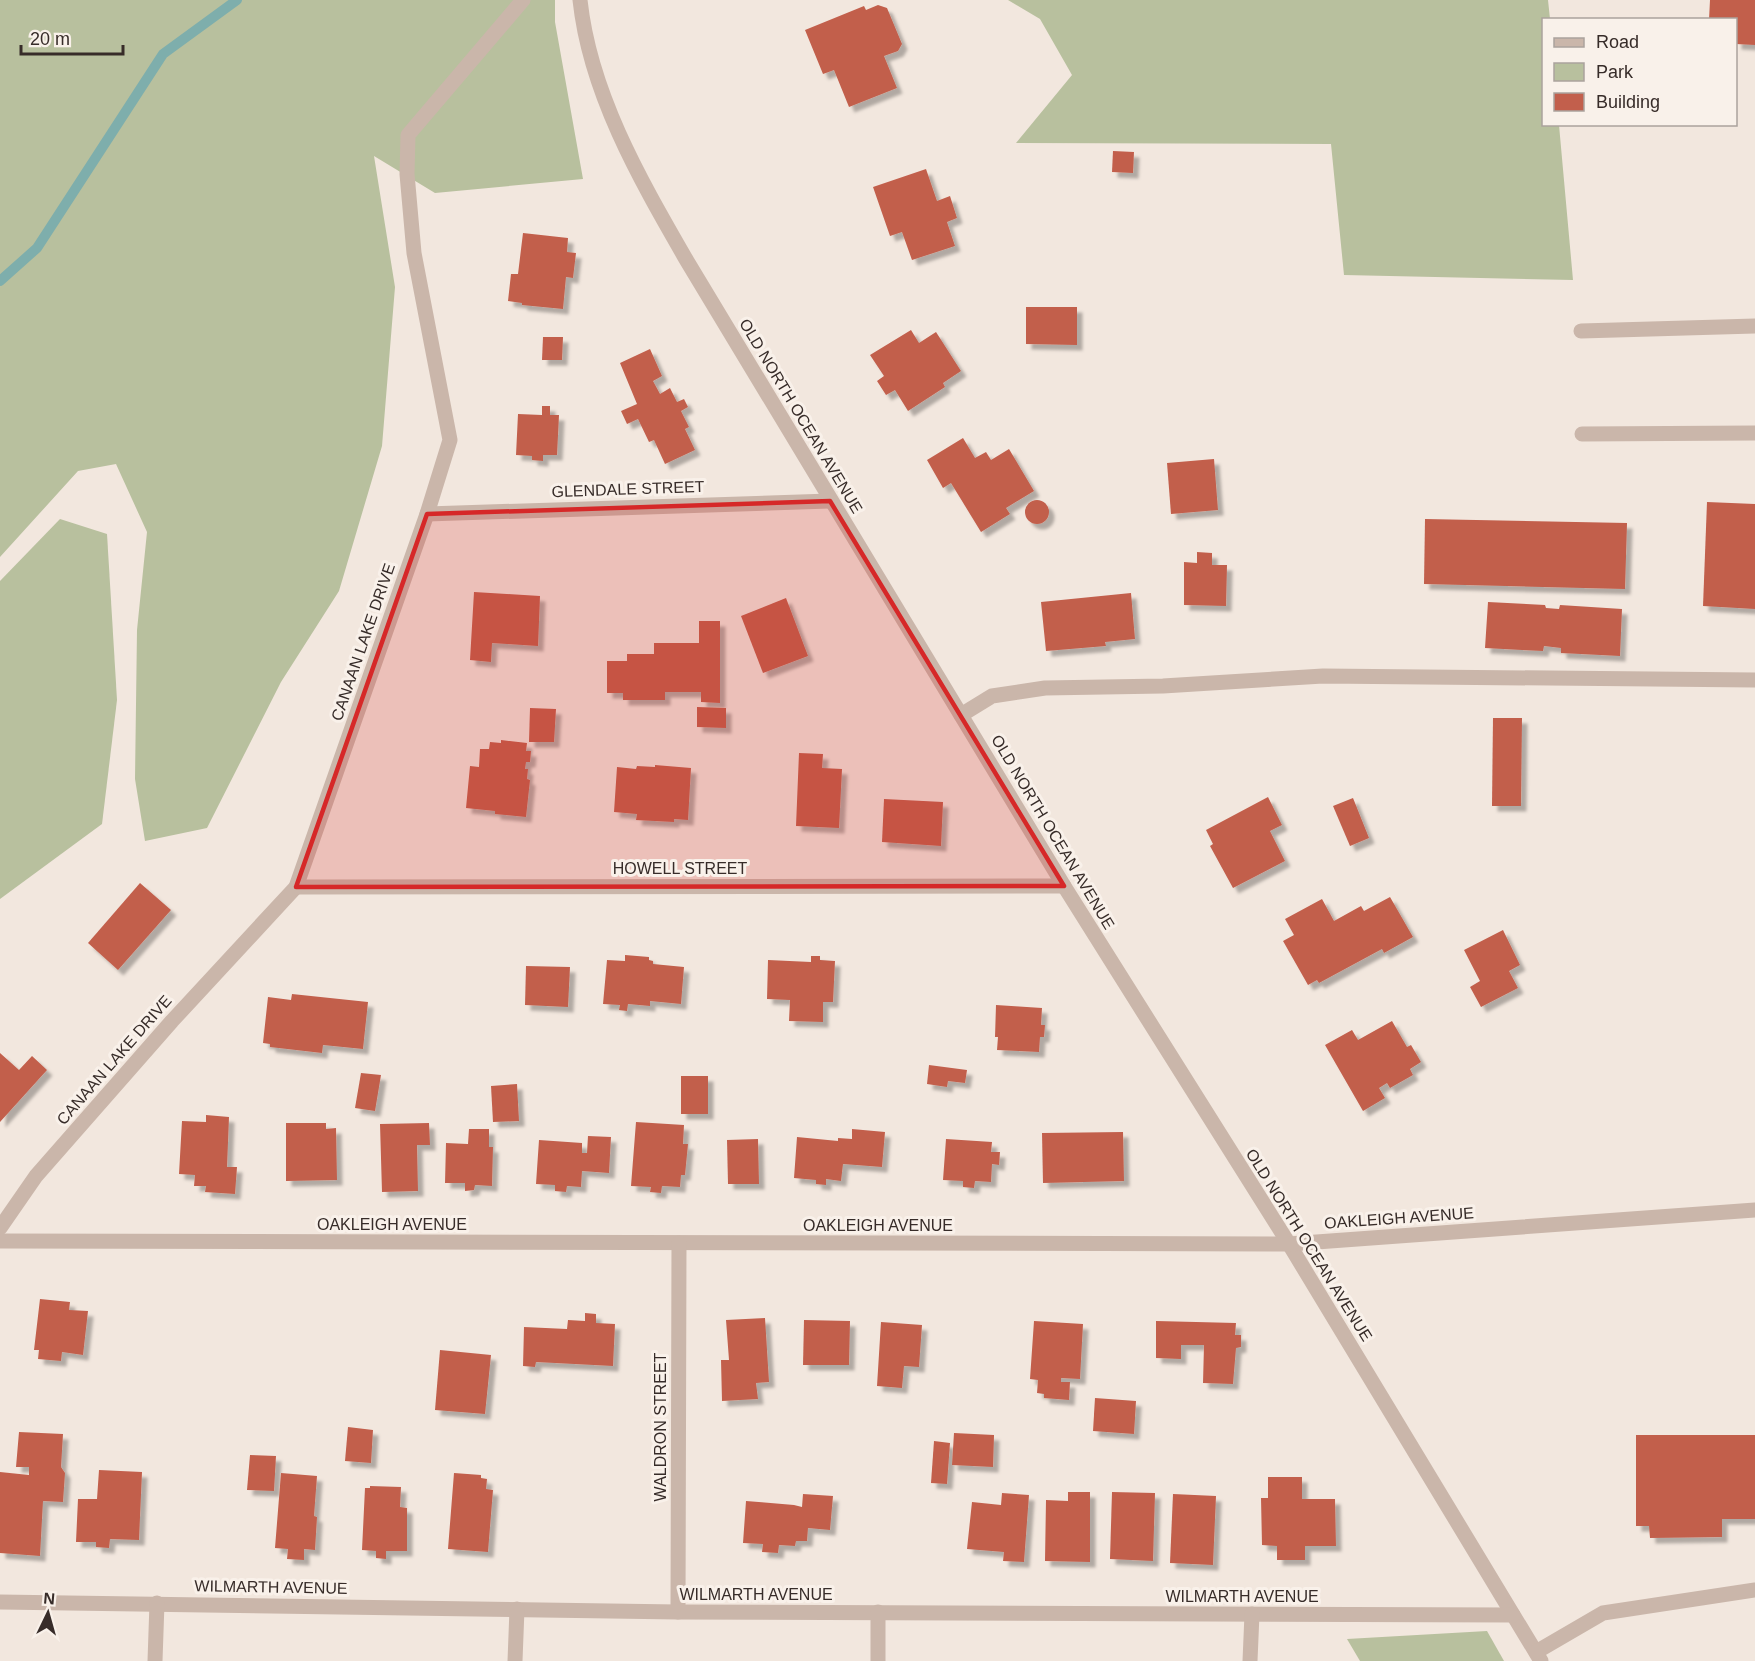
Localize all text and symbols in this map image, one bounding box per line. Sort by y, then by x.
scale bar [21,18,123,56]
legend [1542,18,1737,126]
text: 20 m [30,29,70,49]
text: Road [1596,32,1639,52]
text: Park [1596,62,1634,82]
text: Building [1596,92,1660,112]
street label: OLD NORTH OCEAN AVENUE [736,316,866,516]
street label: GLENDALE STREET [551,478,705,500]
street label: CANAAN LAKE DRIVE [328,561,398,723]
street label: OLD NORTH OCEAN AVENUE [988,732,1118,932]
street label: HOWELL STREET [613,860,747,877]
street label: CANAAN LAKE DRIVE [53,992,175,1128]
street label: OLD NORTH OCEAN AVENUE [1243,1146,1375,1344]
street label: OAKLEIGH AVENUE [1324,1204,1474,1232]
street label: OAKLEIGH AVENUE [317,1216,467,1233]
street label: OAKLEIGH AVENUE [803,1217,953,1234]
street label: WALDRON STREET [652,1352,669,1501]
street label: WILMARTH AVENUE [194,1577,348,1597]
north arrow [18,1583,78,1643]
street label: WILMARTH AVENUE [679,1586,833,1603]
street label: WILMARTH AVENUE [1165,1588,1319,1605]
text: N [43,1590,56,1608]

